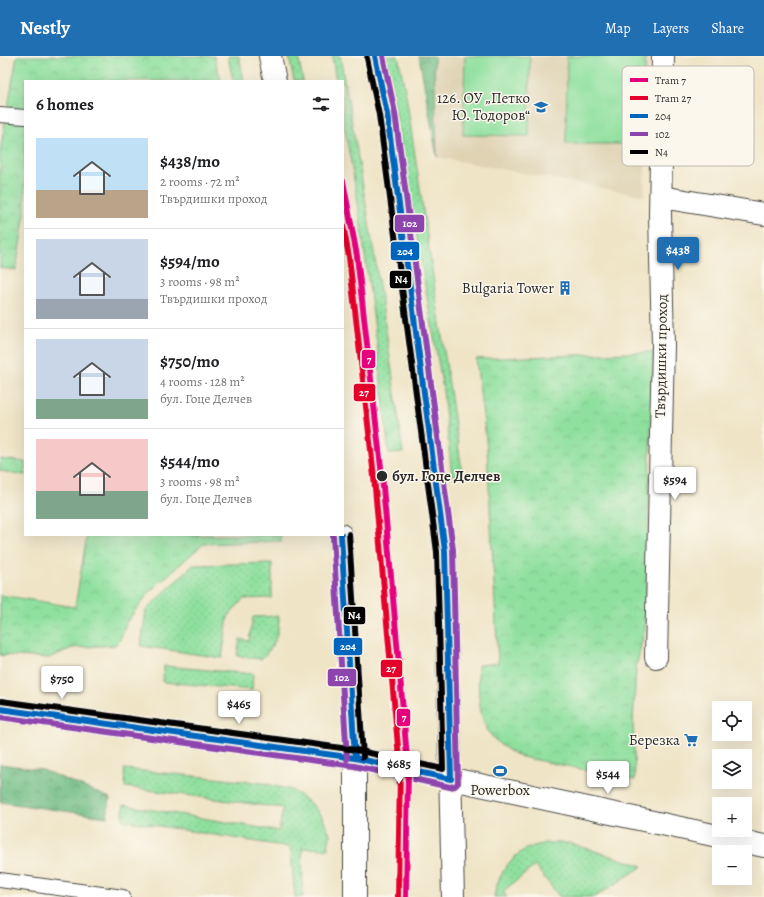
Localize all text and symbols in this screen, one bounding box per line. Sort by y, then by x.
text: Nestly [20,15,70,41]
text: Map [605,19,631,38]
text: Layers [653,19,689,38]
text: Share [711,19,744,38]
legend [622,66,754,166]
text: Tram 7 [655,73,686,88]
place label: 126. ОУ „Петко Ю. Тодоров“ [437,88,530,125]
text: Tram 27 [655,91,691,106]
text: 6 homes [36,93,94,116]
icon: filters [310,93,332,115]
school or university icon: 126. ОУ „Петко Ю. Тодоров“ [533,99,549,115]
text: 204 [655,109,671,124]
text: 102 [655,127,670,142]
text: N4 [655,145,668,160]
text: $438/mo [160,150,220,173]
icon: home [68,154,116,202]
text: 2 rooms · 72 m² [160,173,240,190]
text: Твърдишки проход [160,190,267,207]
line badge: 102 [394,214,425,233]
text: 102 [403,216,418,231]
pin: $438 [654,237,702,271]
line badge: 204 [390,241,420,261]
text: $438 [666,241,690,258]
text: 204 [397,244,413,259]
text: $594/mo [160,250,220,273]
icon: home [68,255,116,303]
line badge: N4 [389,270,412,289]
text: N4 [394,272,408,287]
text: 3 rooms · 98 m² [160,273,239,290]
place label: Bulgaria Tower [462,278,554,298]
building icon: Bulgaria Tower [557,280,573,296]
text: Твърдишки проход [160,290,267,307]
street label: Твърдишки проход [650,294,672,418]
line badge: 7 [361,349,376,369]
text: $750/mo [160,350,220,373]
text: 7 [367,352,372,367]
icon: home [68,355,116,403]
text: 4 rooms · 128 m² [160,373,245,390]
line badge: 27 [353,383,376,402]
text: 27 [359,385,369,400]
text: бул. Гоце Делчев [160,390,252,407]
text: $544/mo [160,450,220,473]
icon: home [68,455,116,503]
place label: бул. Гоце Делчев [392,466,500,486]
pin: $594 [651,467,699,501]
marker: бул. Гоце Делчев [375,469,389,483]
text: $594 [663,471,687,488]
text: 3 rooms · 98 m² [160,473,239,490]
text: бул. Гоце Делчев [160,490,252,507]
line badge: N4 [343,606,366,625]
text: N4 [347,608,361,623]
line badge: 204 [333,637,363,656]
text: 204 [340,639,356,654]
line badge: 27 [380,659,403,678]
text: 27 [386,661,396,676]
pin: $750 [38,666,86,700]
line badge: 102 [327,668,357,687]
text: $750 [50,670,74,687]
text: 102 [335,670,350,685]
pin: $465 [215,691,263,725]
text: $465 [227,695,251,712]
map controls [712,701,752,885]
button: locate [712,701,752,741]
line badge: 7 [396,708,411,727]
text: 7 [402,710,407,725]
place label: Березка [629,730,680,750]
supermarket icon: Березка [683,732,699,748]
button: layers [712,749,752,789]
pin: $685 [375,751,423,785]
text: $685 [387,755,411,772]
pin: $544 [584,761,632,795]
sports icon: Powerbox [492,763,508,779]
text: $544 [596,765,620,782]
place label: Powerbox [470,780,530,800]
button: + [712,797,752,837]
button: − [712,845,752,885]

